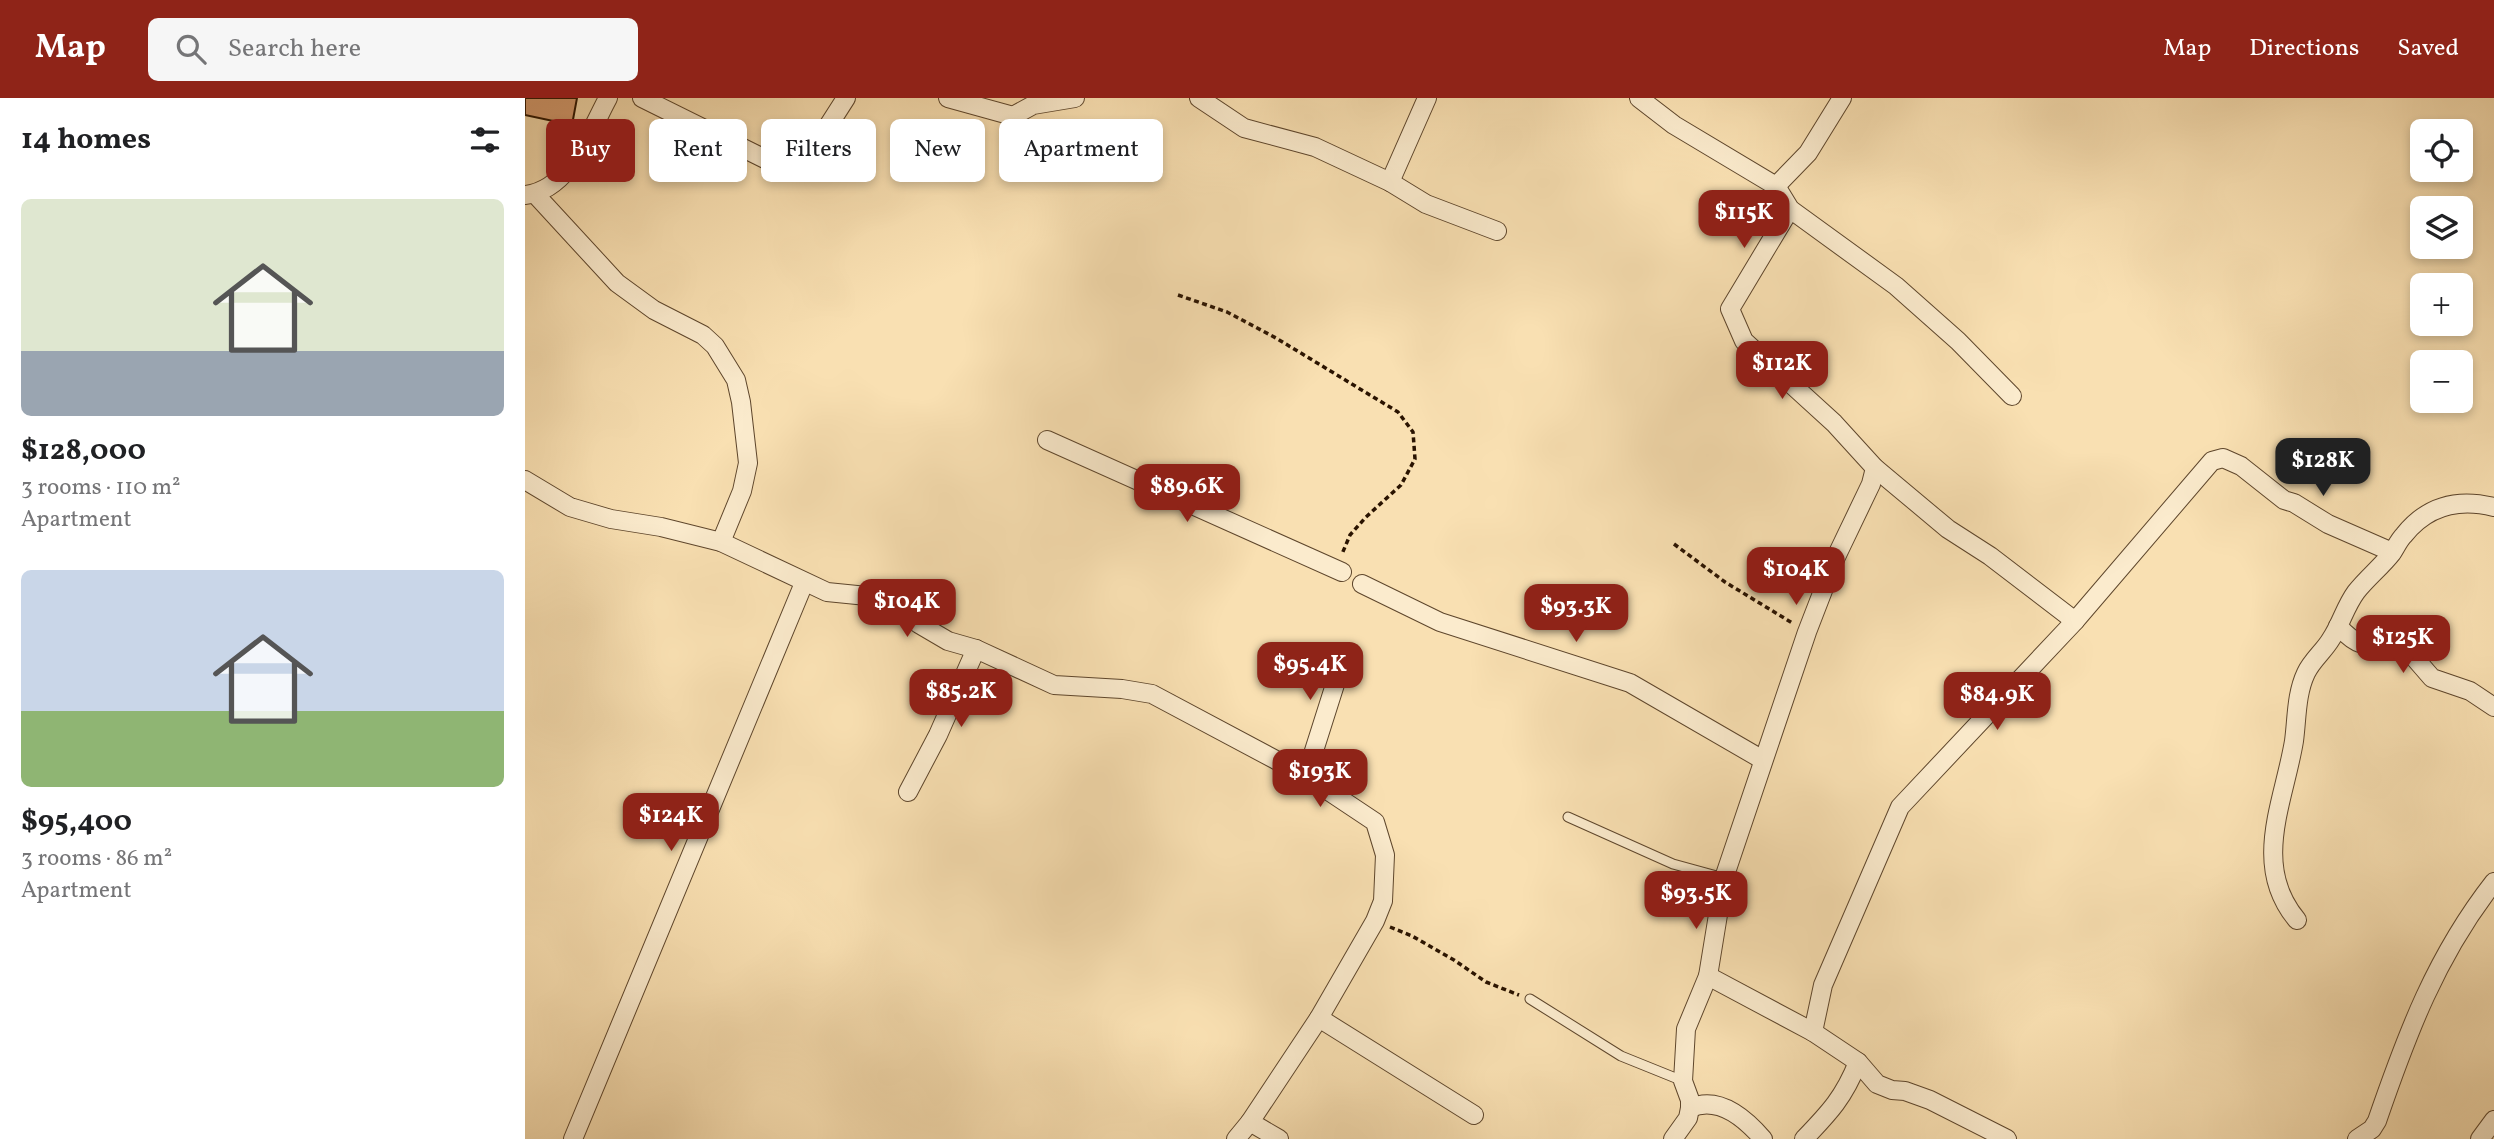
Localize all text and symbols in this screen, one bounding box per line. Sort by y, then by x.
search box [148,18,638,81]
text: Map [35,26,106,72]
icon: search [172,30,210,68]
text: Search here [228,31,361,67]
text: Map [2163,32,2211,66]
text: Directions [2249,32,2359,66]
text: Saved [2397,32,2459,66]
text: 14 homes [21,119,151,161]
chip: Buy [546,119,635,182]
chip: Rent [649,119,747,182]
chip: Filters [761,119,876,182]
chip: New [890,119,985,182]
chip: Apartment [999,119,1163,182]
map controls [2410,119,2473,413]
button: locate [2410,119,2473,182]
icon: filters [466,121,504,159]
pin: $115K [1695,190,1793,250]
button: layers [2410,196,2473,259]
text: $115K [1714,197,1774,229]
icon: home [200,245,326,371]
button: + [2410,273,2473,336]
pin: $112K [1733,342,1831,401]
text: $112K [1752,348,1812,380]
button: − [2410,350,2473,413]
text: $128,000 [21,430,146,472]
pin: $128K [2274,438,2372,498]
text: $128K [2291,445,2355,477]
pin: $89.6K [1130,464,1244,524]
text: $89.6K [1150,471,1224,503]
text: 3 rooms · 110 m² [21,472,181,504]
text: Apartment [21,504,132,536]
pin: $104K [1747,547,1845,607]
text: $104K [1763,554,1829,586]
pin: $104K [858,580,956,639]
pin: $93.3K [1519,584,1633,644]
text: $104K [874,586,940,618]
text: $93.3K [1540,591,1612,623]
icon: home [200,616,326,742]
pin: $125K [2354,616,2452,675]
text: $125K [2372,622,2434,654]
pin: $95.4K [1253,642,1367,702]
text: $95.4K [1273,649,1347,681]
pin: $85.2K [904,670,1018,729]
pin: $84.9K [1940,672,2054,732]
text: $85.2K [925,676,997,708]
text: $84.9K [1960,679,2034,711]
pin: $193K [1271,750,1369,809]
text: $193K [1289,756,1351,788]
pin: $124K [622,794,720,853]
text: $124K [639,800,703,832]
text: $95,400 [21,801,132,843]
text: 3 rooms · 86 m² [21,843,172,875]
pin: $93.5K [1639,872,1753,931]
text: Apartment [21,875,132,907]
text: $93.5K [1660,878,1732,910]

